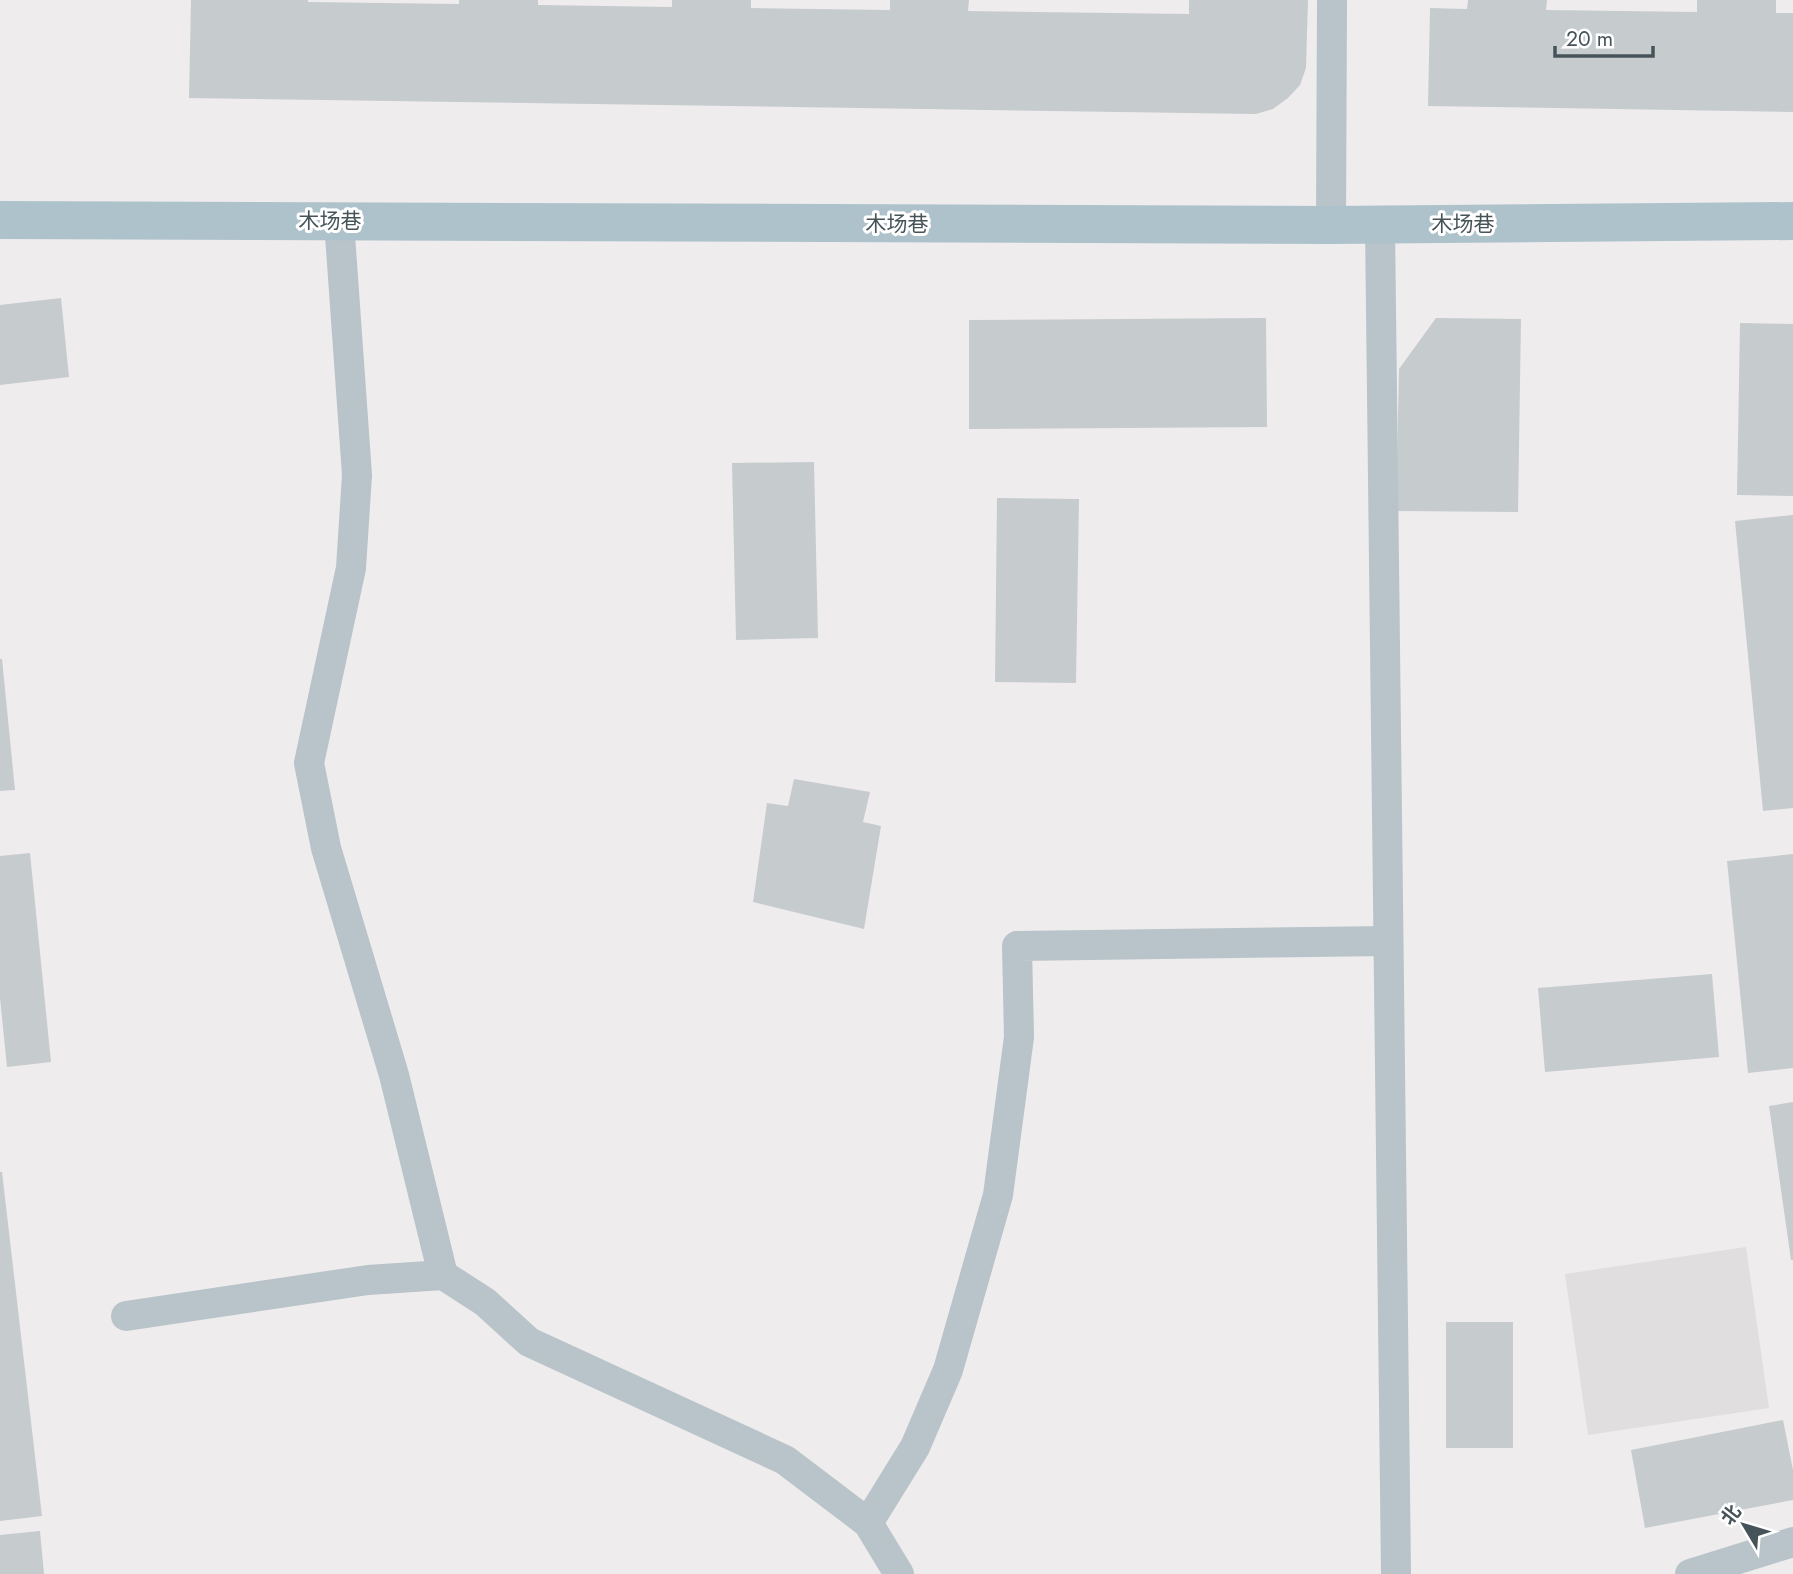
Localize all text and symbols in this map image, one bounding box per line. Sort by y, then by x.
scale bar [1555,14,1653,58]
text: 20 m [1566,24,1613,54]
street label: 木场巷 [299,206,362,236]
street label: 木场巷 [866,209,929,239]
street label: 木场巷 [1432,209,1495,239]
north arrow [1709,1490,1779,1560]
text: 北 [1715,1499,1747,1531]

